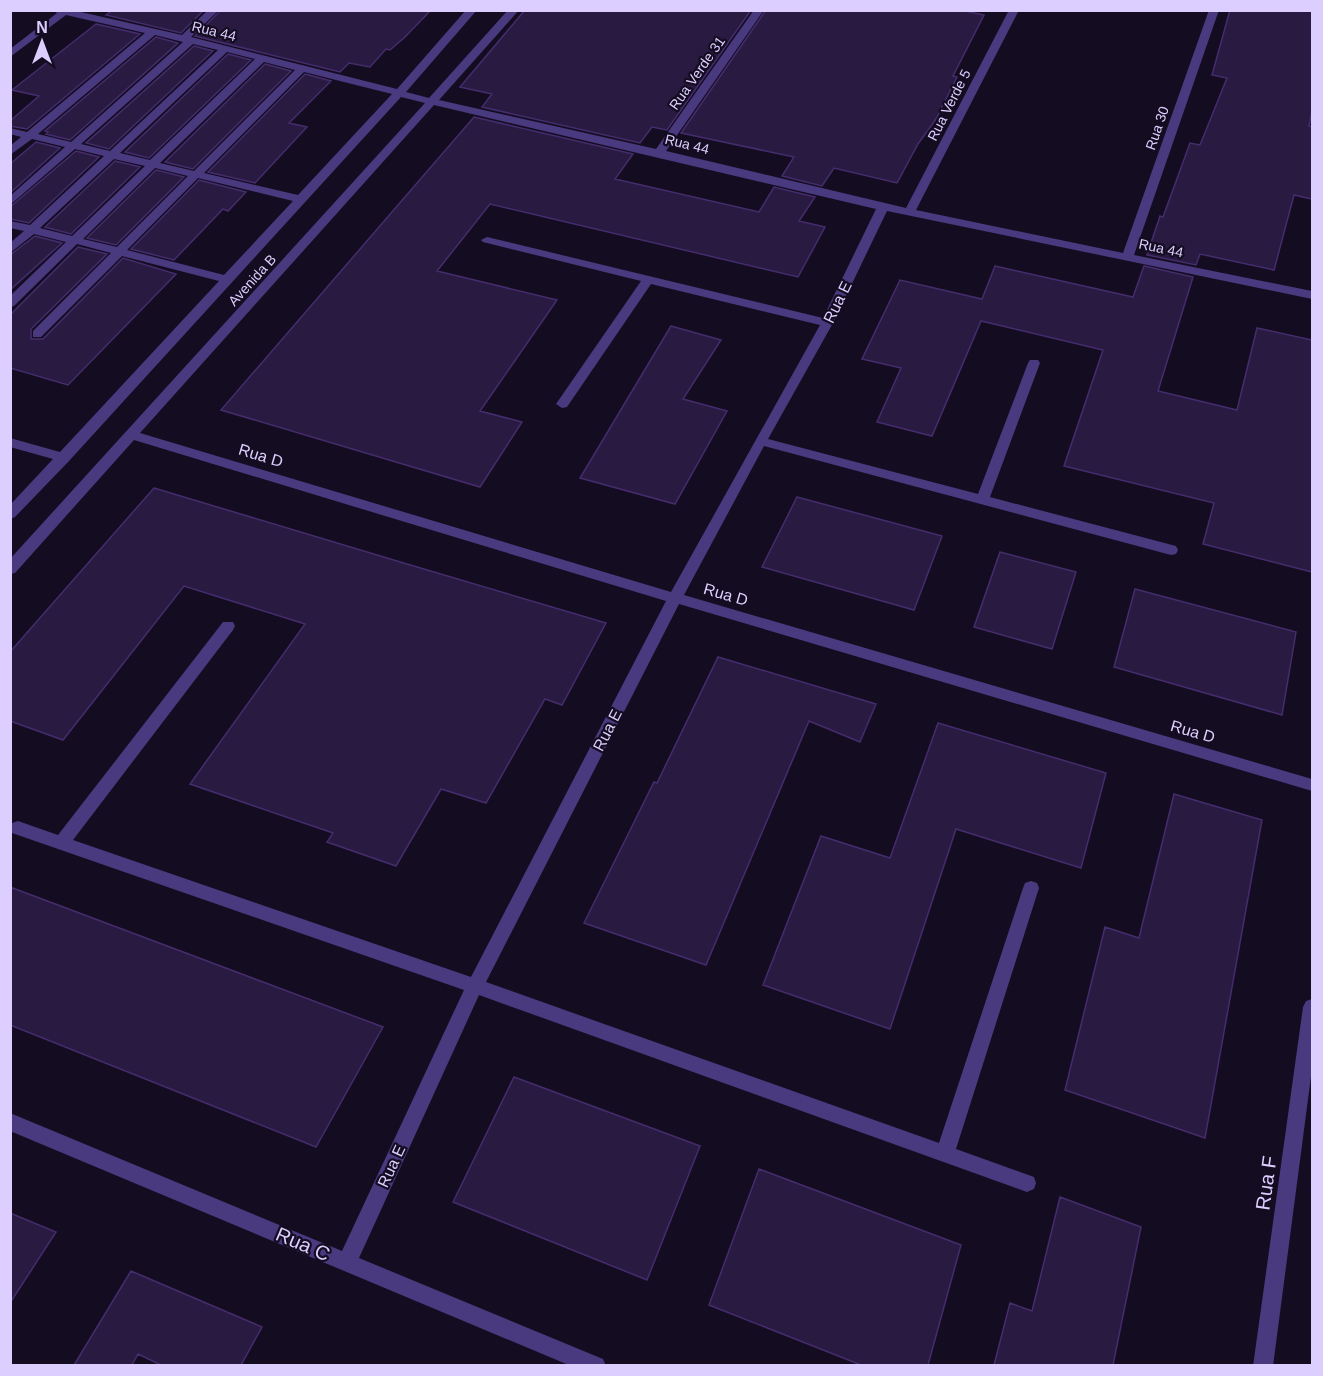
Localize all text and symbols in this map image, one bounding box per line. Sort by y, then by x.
north arrow [12,12,72,72]
street label: Rua 44 [190,18,238,44]
text: N [36,19,48,36]
street label: Rua Verde 31 [666,33,728,113]
street label: Rua Verde 5 [924,67,974,143]
street label: Rua 30 [1142,104,1172,152]
street label: Rua 44 [663,131,711,157]
street label: Rua 44 [1137,235,1185,261]
street label: Avenida B [225,251,279,309]
street label: Rua E [820,279,855,326]
street label: Rua D [237,441,285,470]
street label: Rua D [702,580,750,609]
street label: Rua E [590,707,625,754]
street label: Rua D [1169,717,1217,746]
street label: Rua E [374,1142,409,1190]
street label: Rua F [1251,1154,1281,1212]
street label: Rua C [273,1223,333,1265]

